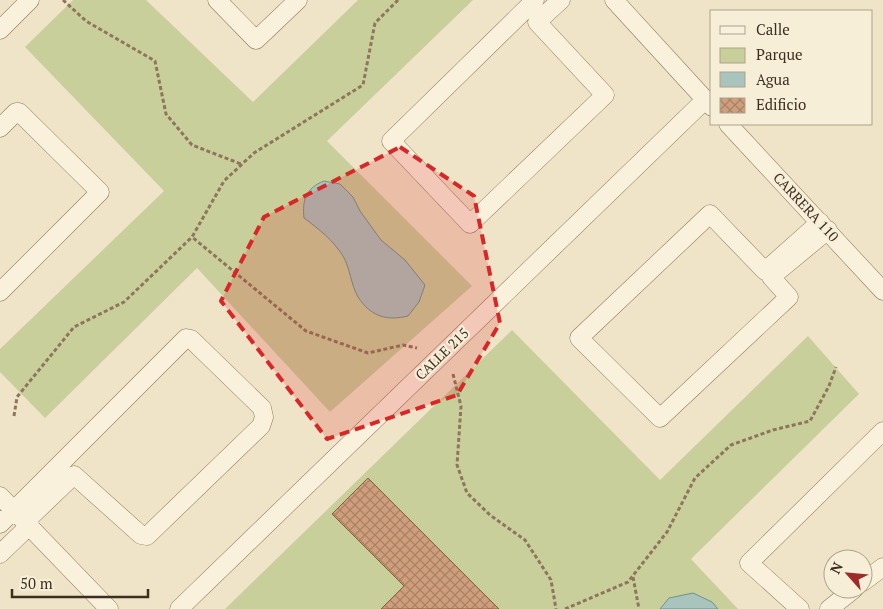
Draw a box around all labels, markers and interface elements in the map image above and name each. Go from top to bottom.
legend [710,10,873,125]
text: Calle [756,19,790,39]
text: Parque [756,44,803,64]
text: Agua [756,69,790,89]
text: Edificio [756,94,806,114]
street label: CARRERA 110 [769,168,843,245]
street label: CALLE 215 [411,323,473,384]
north arrow [823,549,873,599]
text: N [825,558,847,577]
scale bar [12,566,149,598]
text: 50 m [20,573,53,593]

